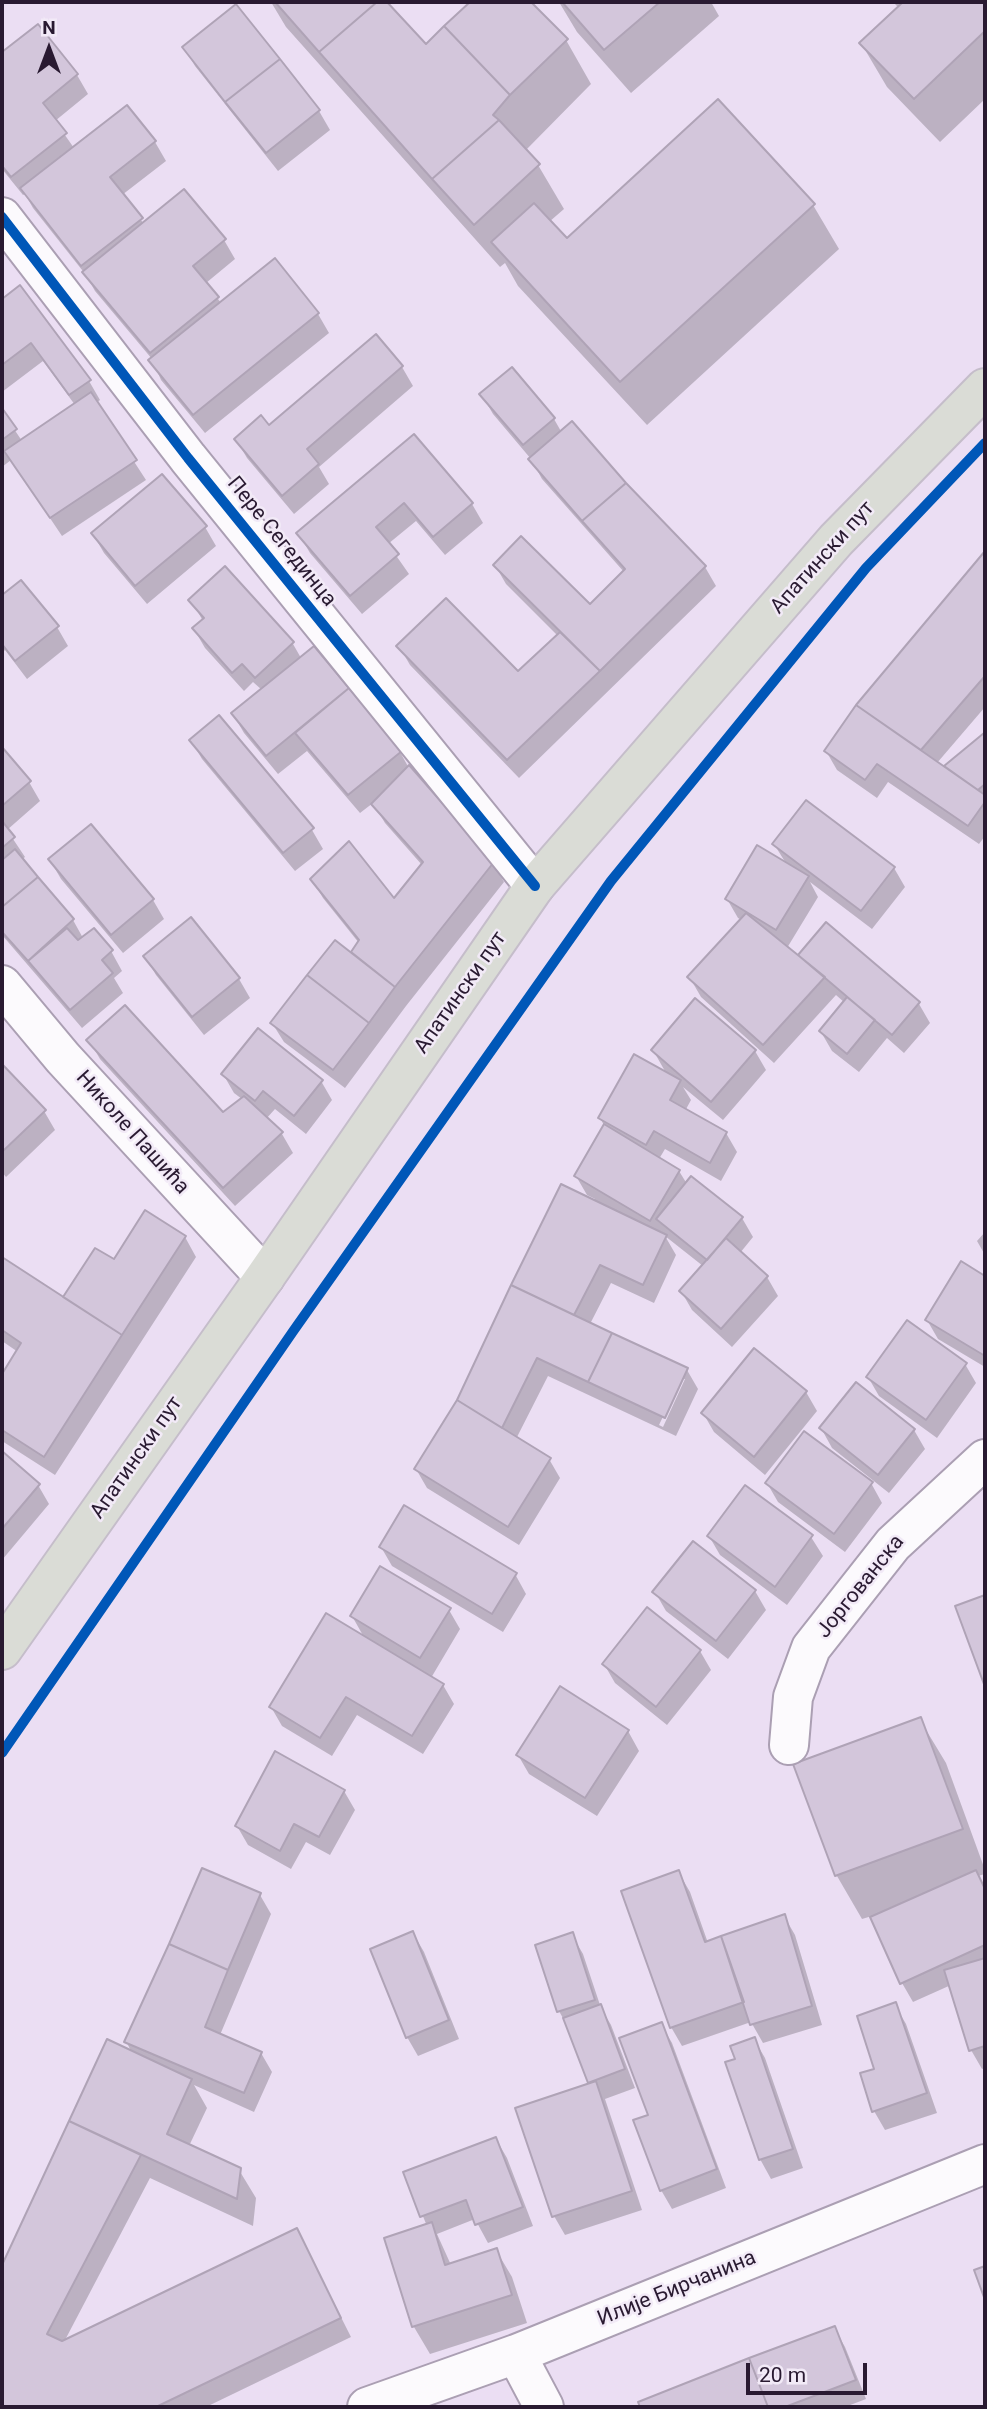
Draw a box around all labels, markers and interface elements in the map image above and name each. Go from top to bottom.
north arrow [14,14,84,84]
text: N [42,16,56,39]
street label: Пере Сегединца [221,472,341,612]
street label: Апатински пут [766,496,880,620]
street label: Апатински пут [410,927,512,1059]
street label: Николе Пашића [70,1066,194,1200]
street label: Апатински пут [86,1392,188,1524]
street label: Јоргованска [812,1530,910,1644]
street label: Илије Бирчанина [594,2246,760,2332]
scale bar [749,2350,870,2394]
text: 20 m [759,2363,806,2387]

